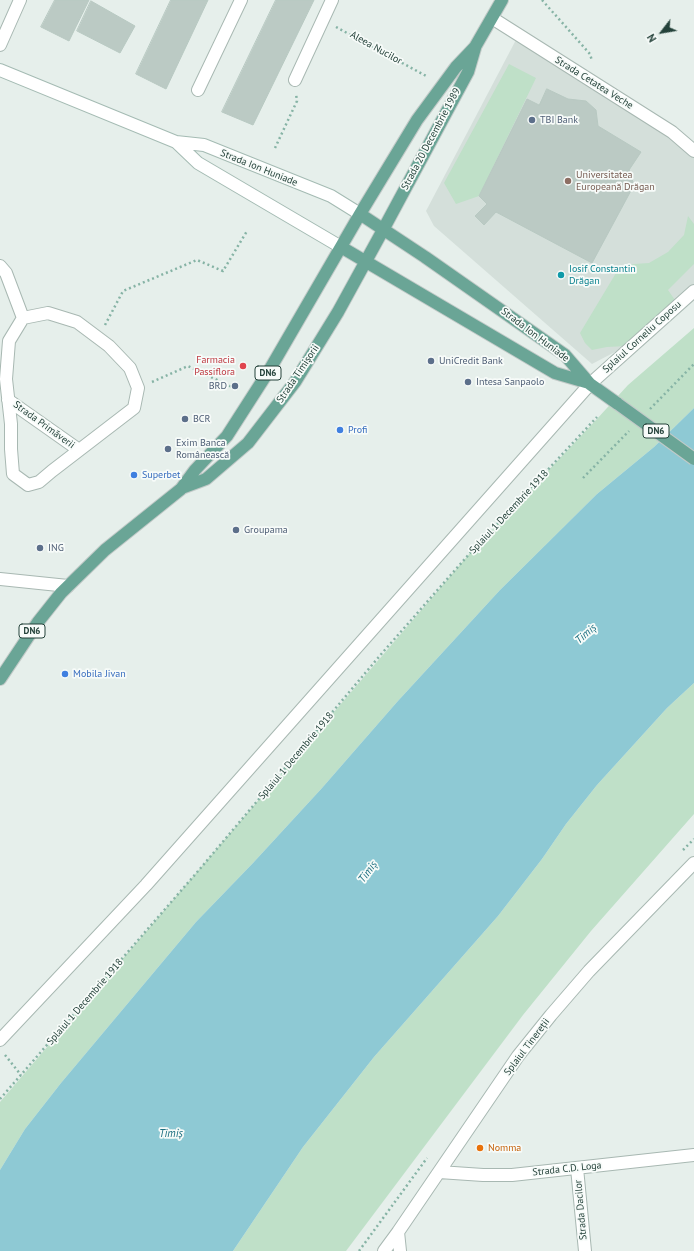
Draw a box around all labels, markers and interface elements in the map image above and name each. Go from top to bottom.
north arrow [642,12,682,52]
street label: Aleea Nucilor [348,29,404,67]
text: N [644,31,660,45]
street label: Strada Cetatea Veche [553,54,635,112]
street label: Strada 20 Decembrie 1989 [399,86,463,192]
place label: TBI Bank [540,114,578,126]
marker: TBI Bank [527,115,537,125]
street label: Strada Ion Huniade [219,147,299,189]
place label: Universitatea Europeană Drăgan [576,169,655,192]
marker: Universitatea Europeană Drăgan [563,176,573,186]
place label: Iosif Constantin Drăgan [569,263,636,286]
marker: Iosif Constantin Drăgan [556,270,566,280]
street label: Splaiul Corneliu Coposu [600,299,684,375]
street label: Strada Ion Huniade [499,305,571,365]
street label: Strada Timișorii [274,343,322,405]
place label: Farmacia Passiflora [194,354,235,378]
place label: UniCredit Bank [439,355,503,367]
marker: UniCredit Bank [426,356,436,366]
marker: Farmacia Passiflora [238,361,248,371]
road number: DN6 [255,366,281,380]
place label: Intesa Sanpaolo [476,376,544,388]
marker: Intesa Sanpaolo [463,377,473,387]
place label: BRD [209,380,227,392]
marker: BRD [230,381,240,391]
street label: Strada Primăverii [11,399,77,451]
place label: BCR [193,413,210,425]
marker: BCR [180,414,190,424]
place label: Profi [348,424,367,436]
road number: DN6 [643,424,669,438]
marker: Profi [335,425,345,435]
place label: Exim Banca Românească [176,437,229,460]
marker: Exim Banca Românească [163,444,173,454]
street label: Splaiul 1 Decembrie 1918 [467,468,551,556]
place label: Superbet [142,469,180,481]
marker: Superbet [129,470,139,480]
place label: Groupama [244,524,288,536]
marker: Groupama [231,525,241,535]
place label: ING [48,542,64,554]
marker: ING [35,543,45,553]
water label: Timiș [573,621,599,647]
road number: DN6 [19,624,45,638]
place label: Mobila Jivan [73,668,126,680]
marker: Mobila Jivan [60,669,70,679]
street label: Splaiul 1 Decembrie 1918 [256,710,336,802]
water label: Timiș [356,858,380,886]
street label: Splaiul 1 Decembrie 1918 [44,956,126,1048]
street label: Splaiul Tinereții [502,1016,552,1078]
water label: Timiș [159,1127,183,1141]
place label: Nomma [488,1142,521,1154]
marker: Nomma [475,1143,485,1153]
street label: Strada C.D. Loga [532,1159,602,1179]
street label: Strada Dacilor [572,1179,590,1241]

